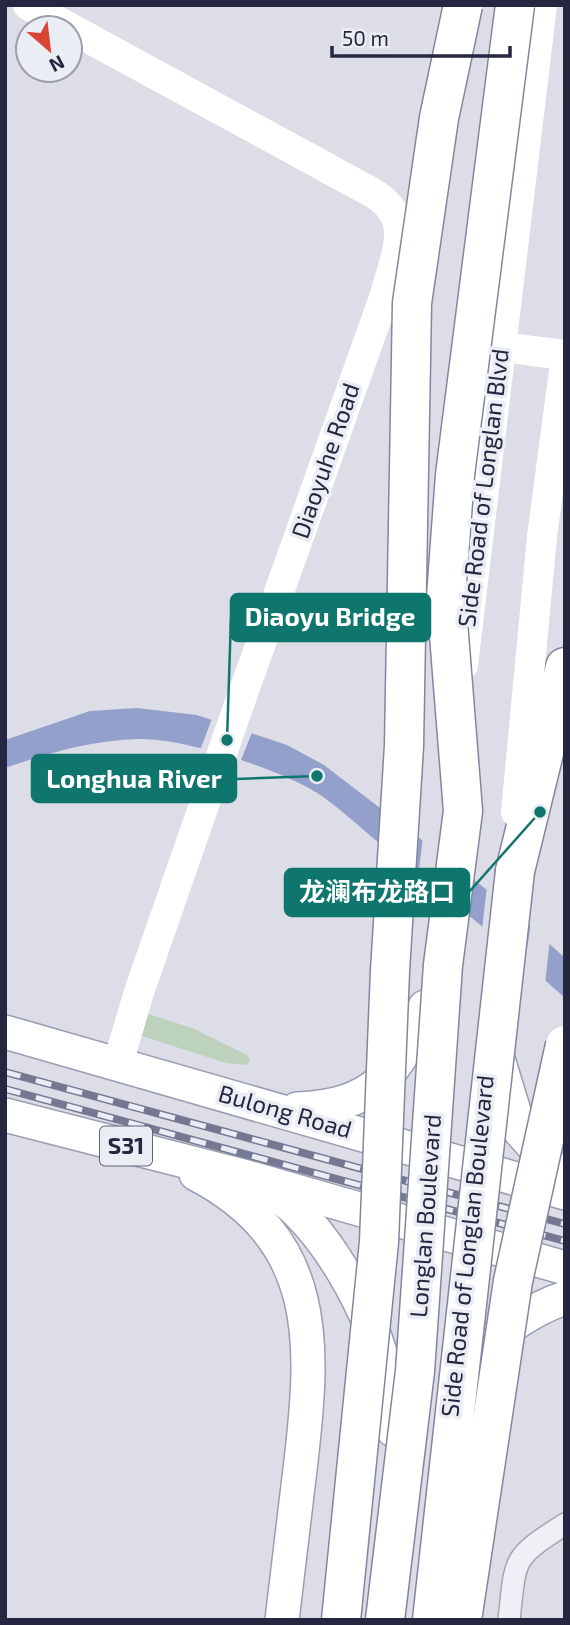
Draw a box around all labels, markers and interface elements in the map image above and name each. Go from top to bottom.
north arrow [14,14,84,84]
scale bar [332,14,510,58]
text: 50 m [342,25,389,50]
text: N [46,51,69,78]
street label: Side Road of Longlan Blvd [451,347,514,629]
street label: Diaoyuhe Road [284,379,365,542]
callout: Diaoyu Bridge [231,594,430,641]
text: Diaoyu Bridge [245,600,415,632]
callout: Longhua River [32,755,236,802]
text: Longhua River [46,762,222,793]
callout: 龙澜布龙路口 [285,869,469,916]
text: 龙澜布龙路口 [299,875,455,906]
street label: Side Road of Longlan Boulevard [434,1073,499,1418]
street label: Bulong Road [215,1078,355,1143]
street label: Longlan Boulevard [403,1113,446,1319]
road number: S31 [100,1126,152,1166]

